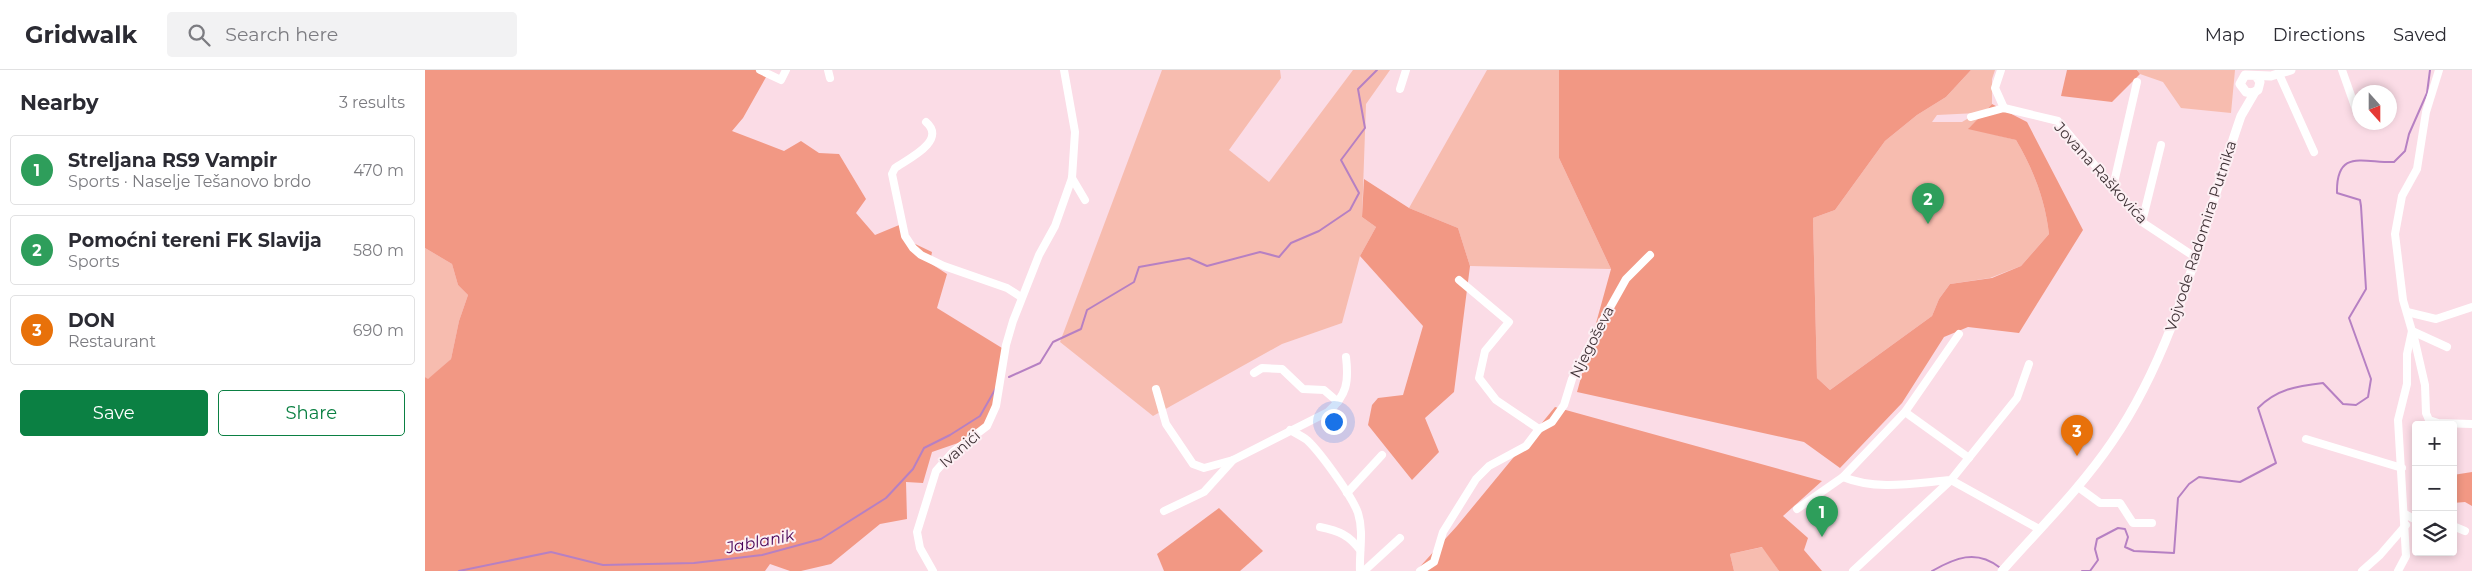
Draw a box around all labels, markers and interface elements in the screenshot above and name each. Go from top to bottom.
search box [167,12,517,57]
text: Gridwalk [25,20,137,49]
icon: search [185,21,213,49]
text: Search here [225,23,338,46]
text: Map [2205,24,2245,46]
text: Directions [2273,24,2365,46]
text: Saved [2393,24,2447,46]
north arrow [2352,85,2397,130]
text: Nearby [20,90,99,115]
text: 3 results [339,93,405,112]
street label: Jovana Raškovića [2050,117,2152,228]
street label: Vojvode Radomira Putnika [2161,138,2240,334]
text: Streljana RS9 Vampir [68,149,277,172]
text: 1 [34,161,40,180]
text: 470 m [353,161,404,180]
text: Sports · Naselje Tešanovo brdo [68,172,311,191]
pin: 2 [1912,183,1944,224]
text: Pomoćni tereni FK Slavija [68,229,322,252]
text: 2 [32,241,42,260]
text: 580 m [353,241,404,260]
text: Sports [68,252,120,271]
street label: Njegoševa [1565,303,1618,381]
text: DON [68,309,115,332]
text: 3 [32,321,42,340]
text: 690 m [353,321,404,340]
text: Restaurant [68,332,156,351]
button: Save [20,390,208,436]
button: Share [218,390,405,436]
your location [1321,409,1347,435]
pin: 3 [2061,415,2093,456]
map controls [2412,421,2457,556]
button: + [2412,421,2457,466]
street label: Ivanići [935,426,984,471]
button: − [2412,466,2457,511]
pin: 1 [1806,496,1838,537]
button: layers [2412,511,2457,556]
water label: Jablanik [723,525,797,558]

